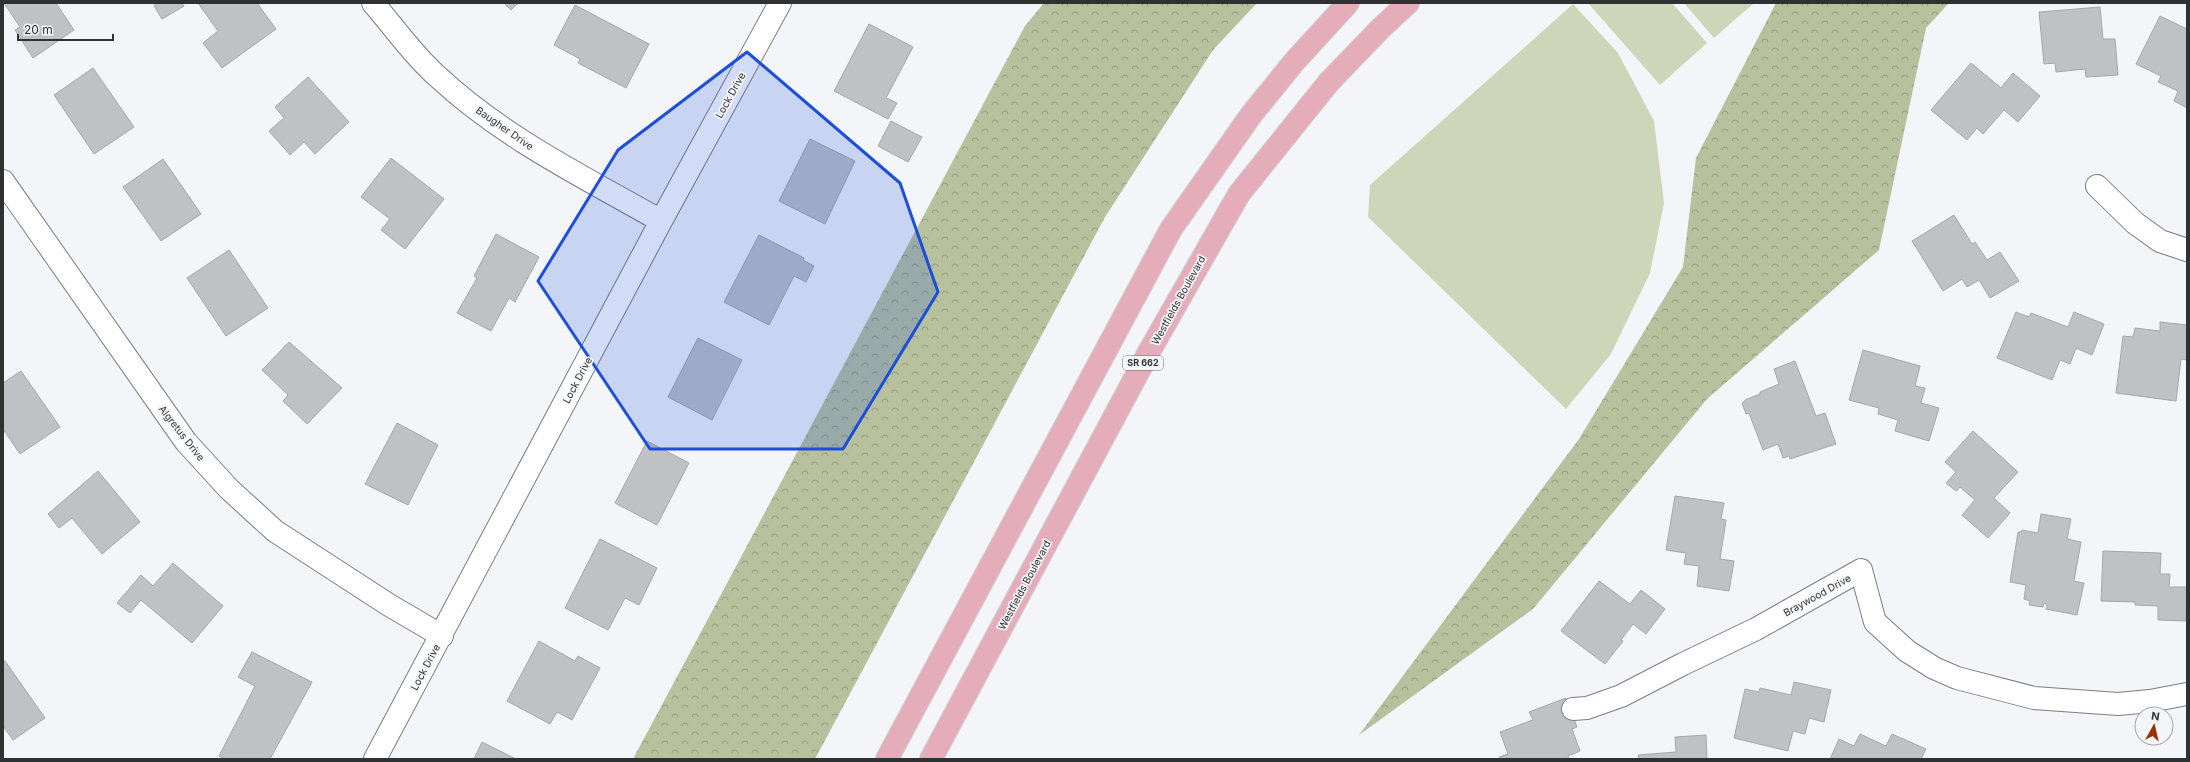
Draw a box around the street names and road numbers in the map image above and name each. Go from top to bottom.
street label: Lock Drive [713,70,748,120]
street label: Baugher Drive [474,104,536,152]
street label: Westfields Boulevard [1149,254,1207,346]
street label: Lock Drive [560,355,594,405]
road number: SR 662 [1123,356,1163,370]
street label: Algretus Drive [157,403,207,463]
street label: Westfields Boulevard [995,538,1053,632]
street label: Braywood Drive [1781,571,1853,618]
street label: Lock Drive [408,642,442,692]

